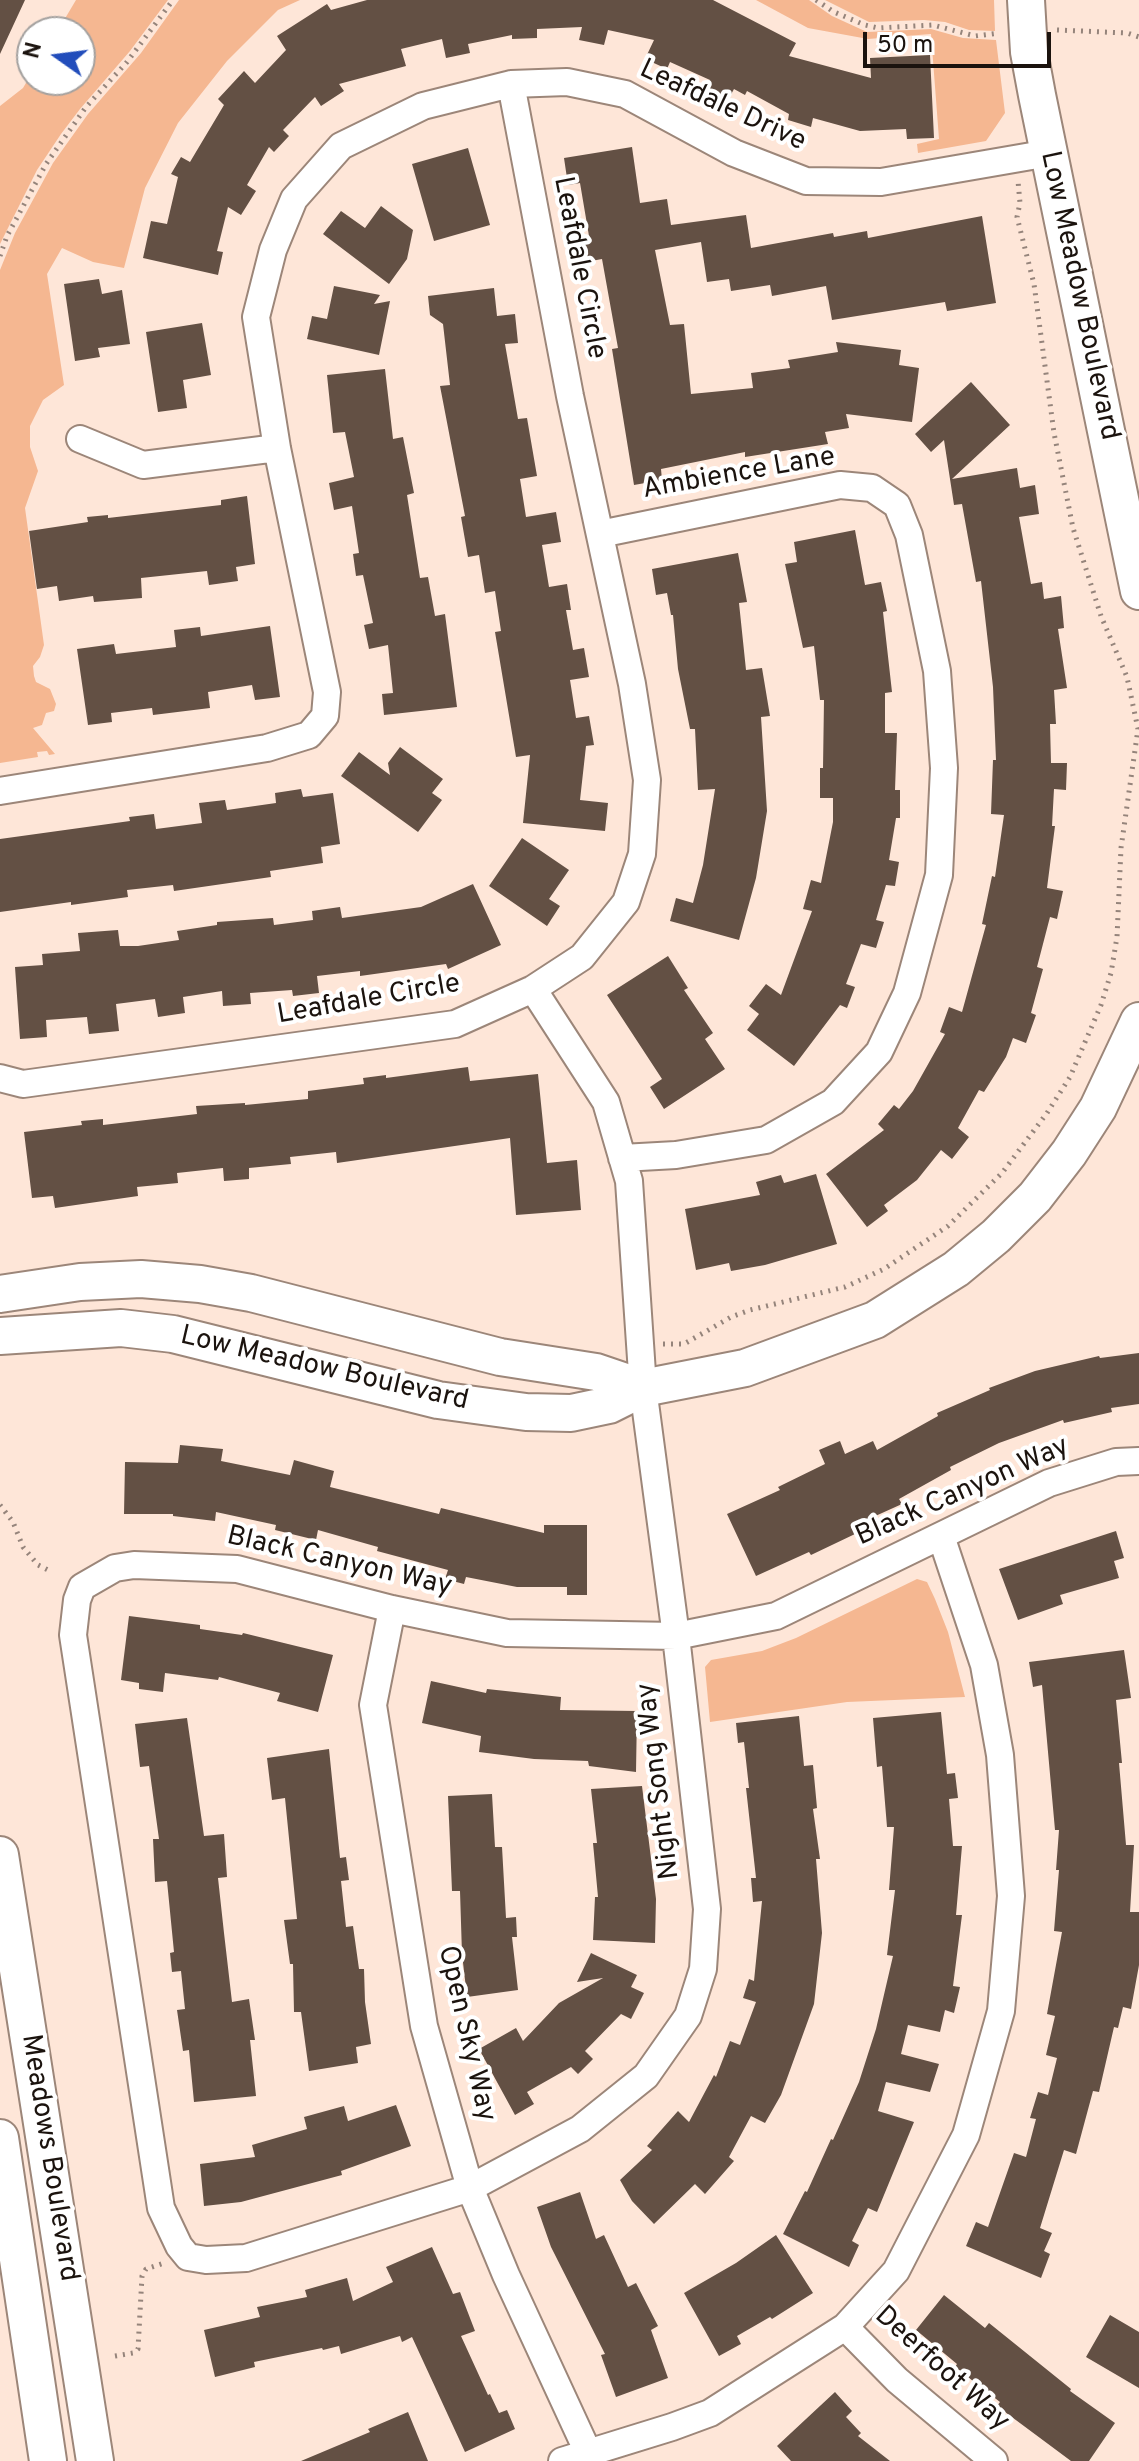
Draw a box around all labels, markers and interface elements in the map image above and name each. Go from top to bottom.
north arrow [16,16,96,96]
scale bar [867,16,1055,66]
text: 50 m [877,31,933,61]
text: N [19,40,49,61]
street label: Leafdale Drive [633,54,811,160]
street label: Low Meadow Boulevard [1031,148,1125,444]
street label: Leafdale Circle [544,174,612,362]
street label: Ambience Lane [640,442,838,508]
street label: Leafdale Circle [275,968,463,1034]
street label: Low Meadow Boulevard [177,1320,471,1420]
street label: Black Canyon Way [851,1431,1075,1555]
street label: Black Canyon Way [223,1521,455,1605]
street label: Night Song Way [631,1681,689,1881]
street label: Open Sky Way [428,1943,502,2125]
street label: Meadows Boulevard [12,2032,84,2284]
street label: Deerfoot Way [866,2301,1016,2439]

